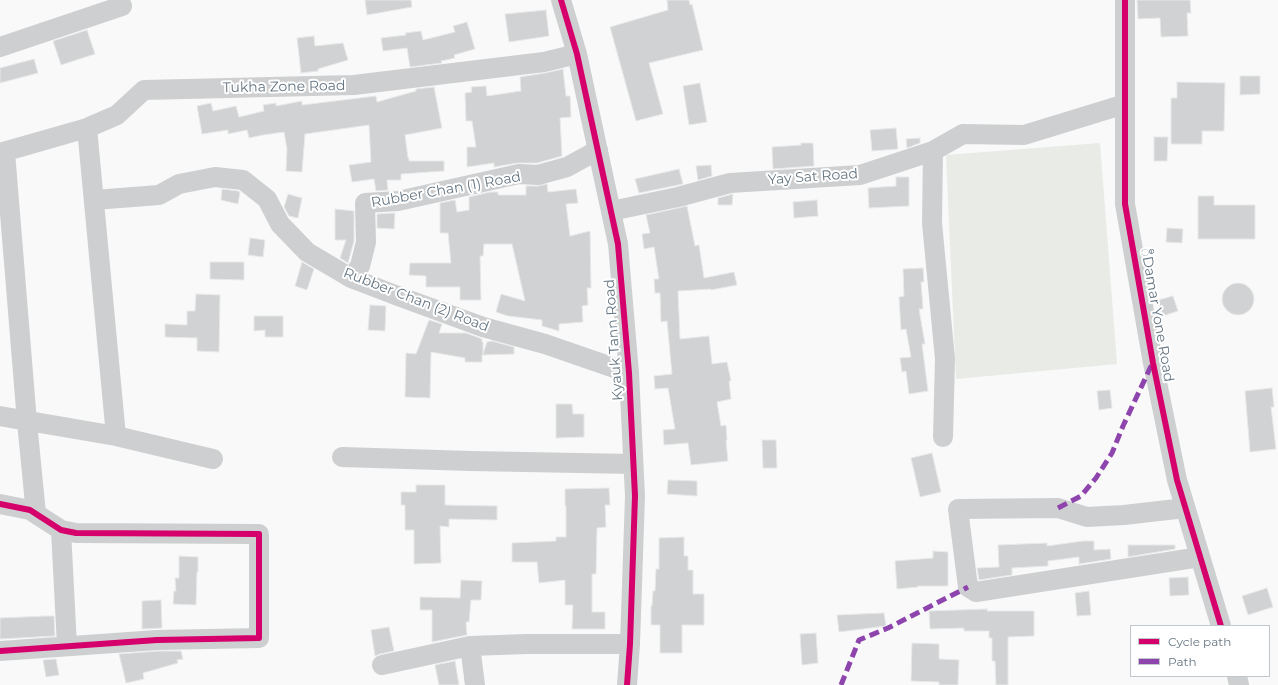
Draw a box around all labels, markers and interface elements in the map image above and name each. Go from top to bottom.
street label: Tukha Zone Road [222,78,346,96]
street label: Yay Sat Road [767,165,859,189]
street label: Rubber Chan (1) Road [370,169,522,211]
street label: ီDamar Yone Road [1137,247,1177,383]
street label: Rubber Chan (2) Road [341,264,491,336]
street label: Kyauk Tann Road [601,279,627,401]
legend [1130,625,1270,677]
text: Cycle path [1168,634,1231,649]
text: Path [1168,654,1197,669]

